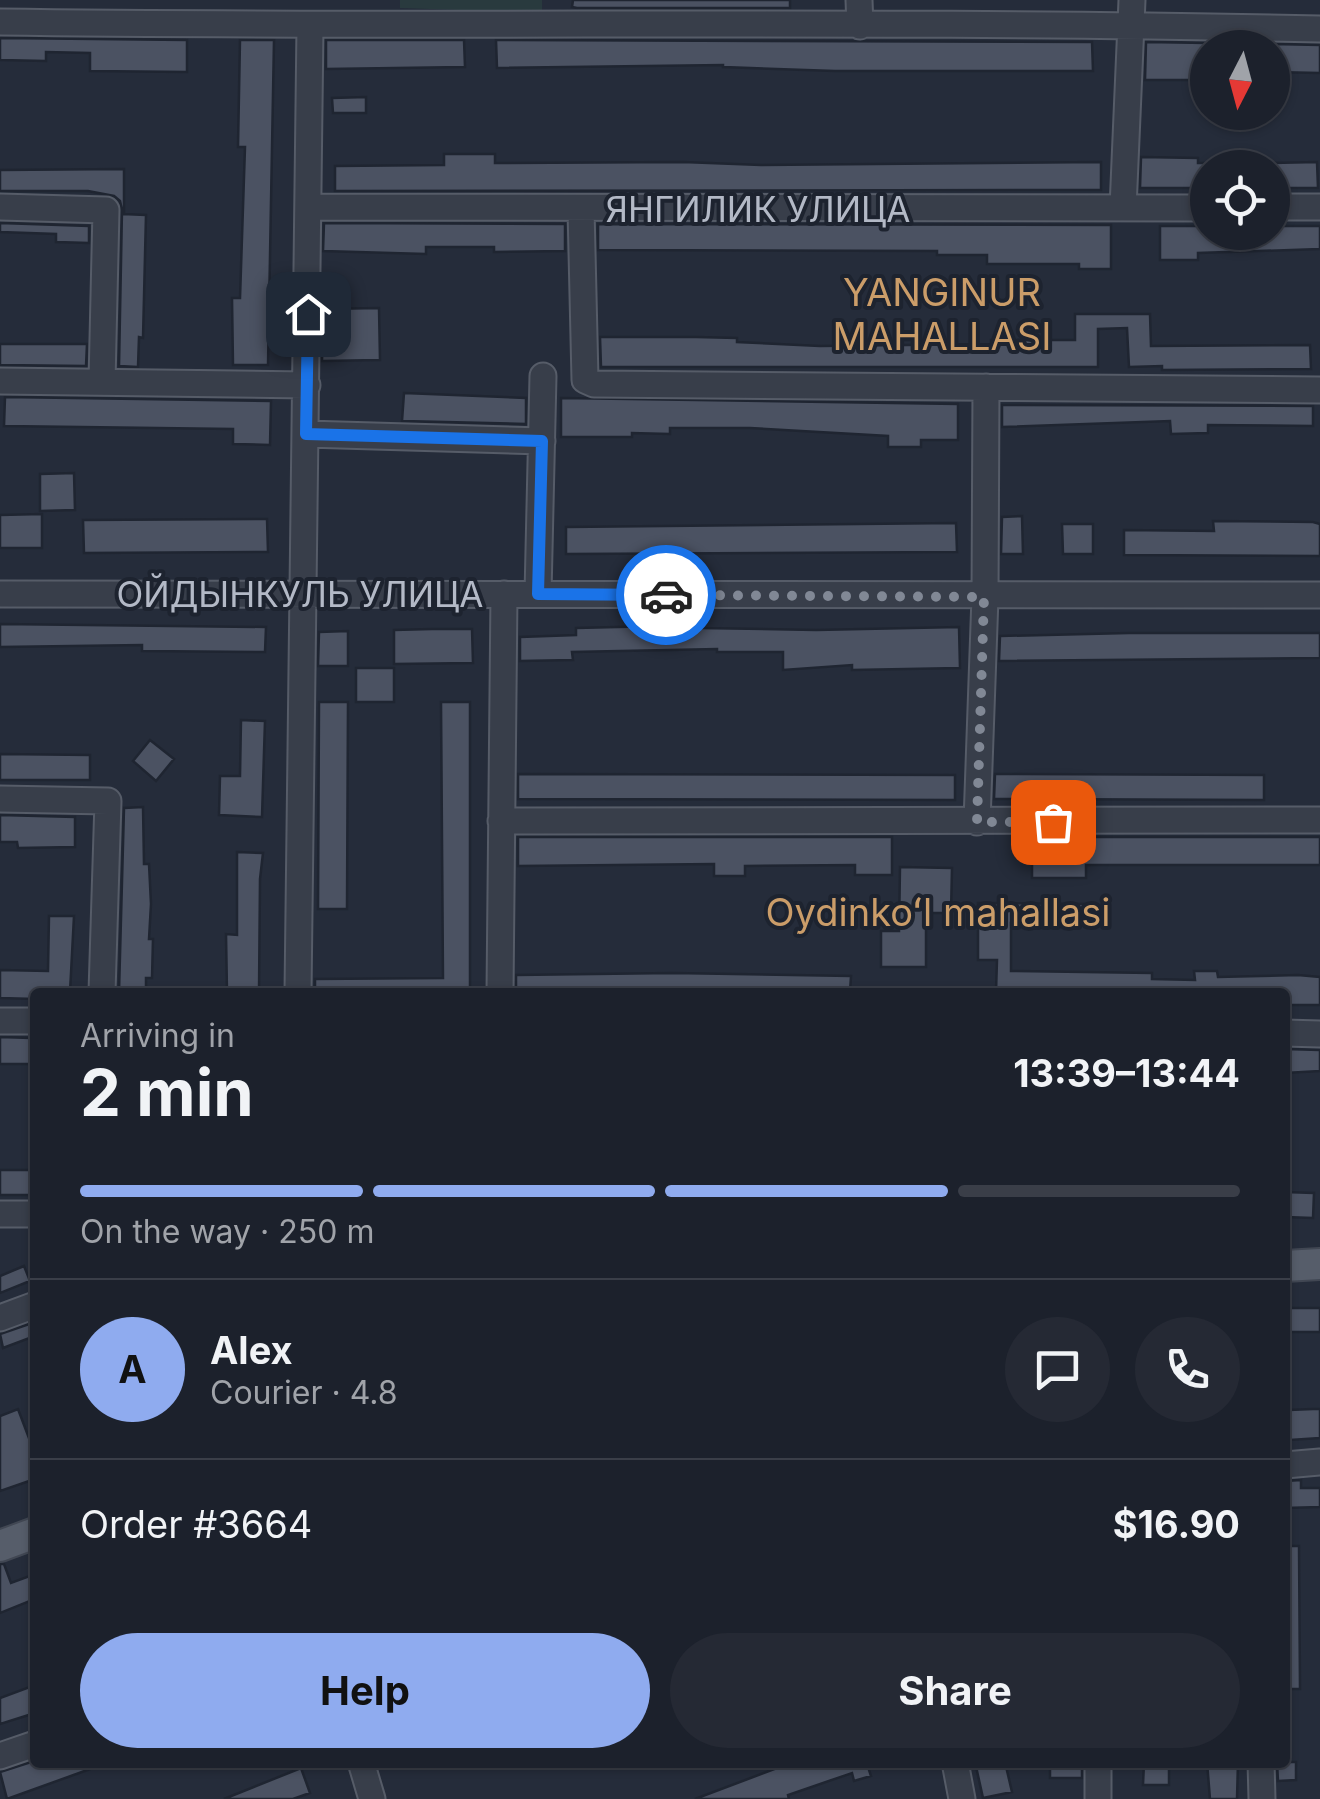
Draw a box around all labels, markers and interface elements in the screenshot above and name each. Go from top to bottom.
north arrow [1190,30,1290,130]
map controls [1190,30,1290,250]
button: locate [1190,150,1290,250]
street label: ЯНГИЛИК УЛИЦА [606,188,911,230]
district label: YANGINUR MAHALLASI [833,269,1051,359]
pin [266,272,351,357]
icon: home [281,287,336,342]
courier [616,545,716,645]
icon: car [639,568,694,623]
street label: ОЙДЫНКУЛЬ УЛИЦА [117,573,483,615]
pin [1011,780,1096,865]
icon: bag [1026,795,1081,850]
district label: Oydinkoʻl mahallasi [766,889,1110,935]
text: Arriving in [80,1016,235,1055]
text: 13:39–13:44 [1013,1050,1240,1096]
text: 2 min [80,1053,254,1132]
text: On the way · 250 m [80,1212,375,1251]
button: chat [1005,1317,1110,1422]
button: phone [1135,1317,1240,1422]
text: Alex [210,1327,293,1373]
text: A [118,1346,147,1392]
text: Courier · 4.8 [210,1373,398,1412]
text: Order #3664 [80,1501,312,1547]
text: $16.90 [1113,1501,1240,1547]
button: Help [80,1633,650,1748]
button: Share [670,1633,1240,1748]

